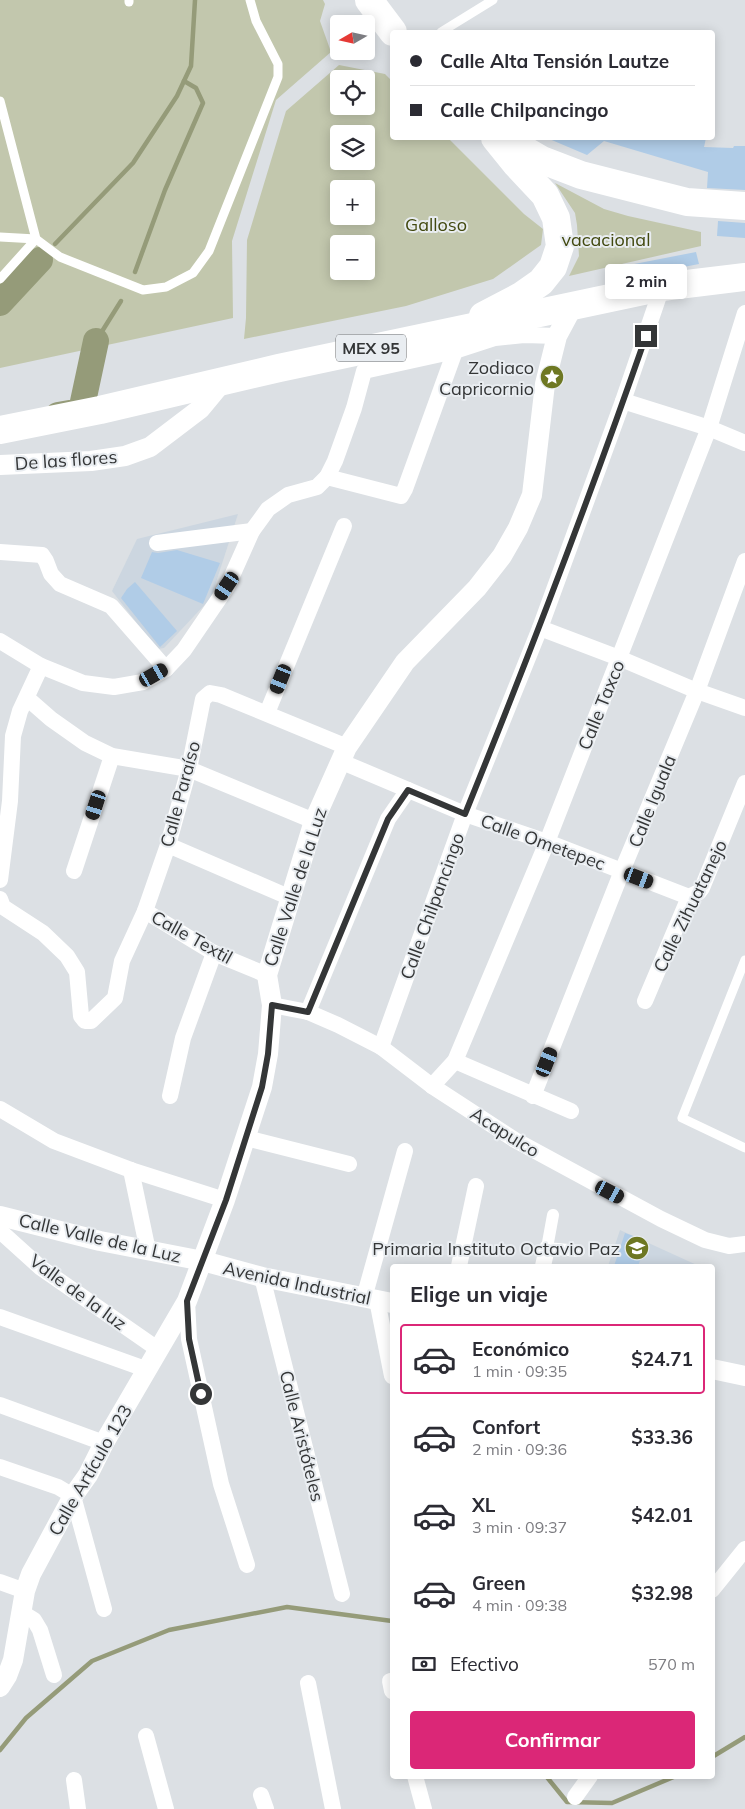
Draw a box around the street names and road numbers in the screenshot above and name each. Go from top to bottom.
road number: MEX 95 [336,334,406,362]
street label: De las flores [14,445,118,475]
street label: Calle Taxco [573,657,629,753]
street label: Calle Paraíso [155,739,205,849]
street label: Calle Iguala [623,751,681,851]
street label: Calle Valle de la Luz [258,805,332,969]
street label: Calle Ometepec [478,809,608,875]
street label: Calle Chilpancingo [395,830,469,982]
street label: Calle Zihuatanejo [648,836,732,976]
street label: Calle Textil [147,905,237,969]
street label: Acapulco [466,1102,544,1162]
street label: Calle Valle de la Luz [17,1208,183,1268]
street label: Valle de la luz [25,1249,131,1335]
street label: Avenida Industrial [221,1256,373,1310]
street label: Calle Aristóteles [275,1368,329,1504]
street label: Calle Artículo 123 [43,1400,137,1540]

